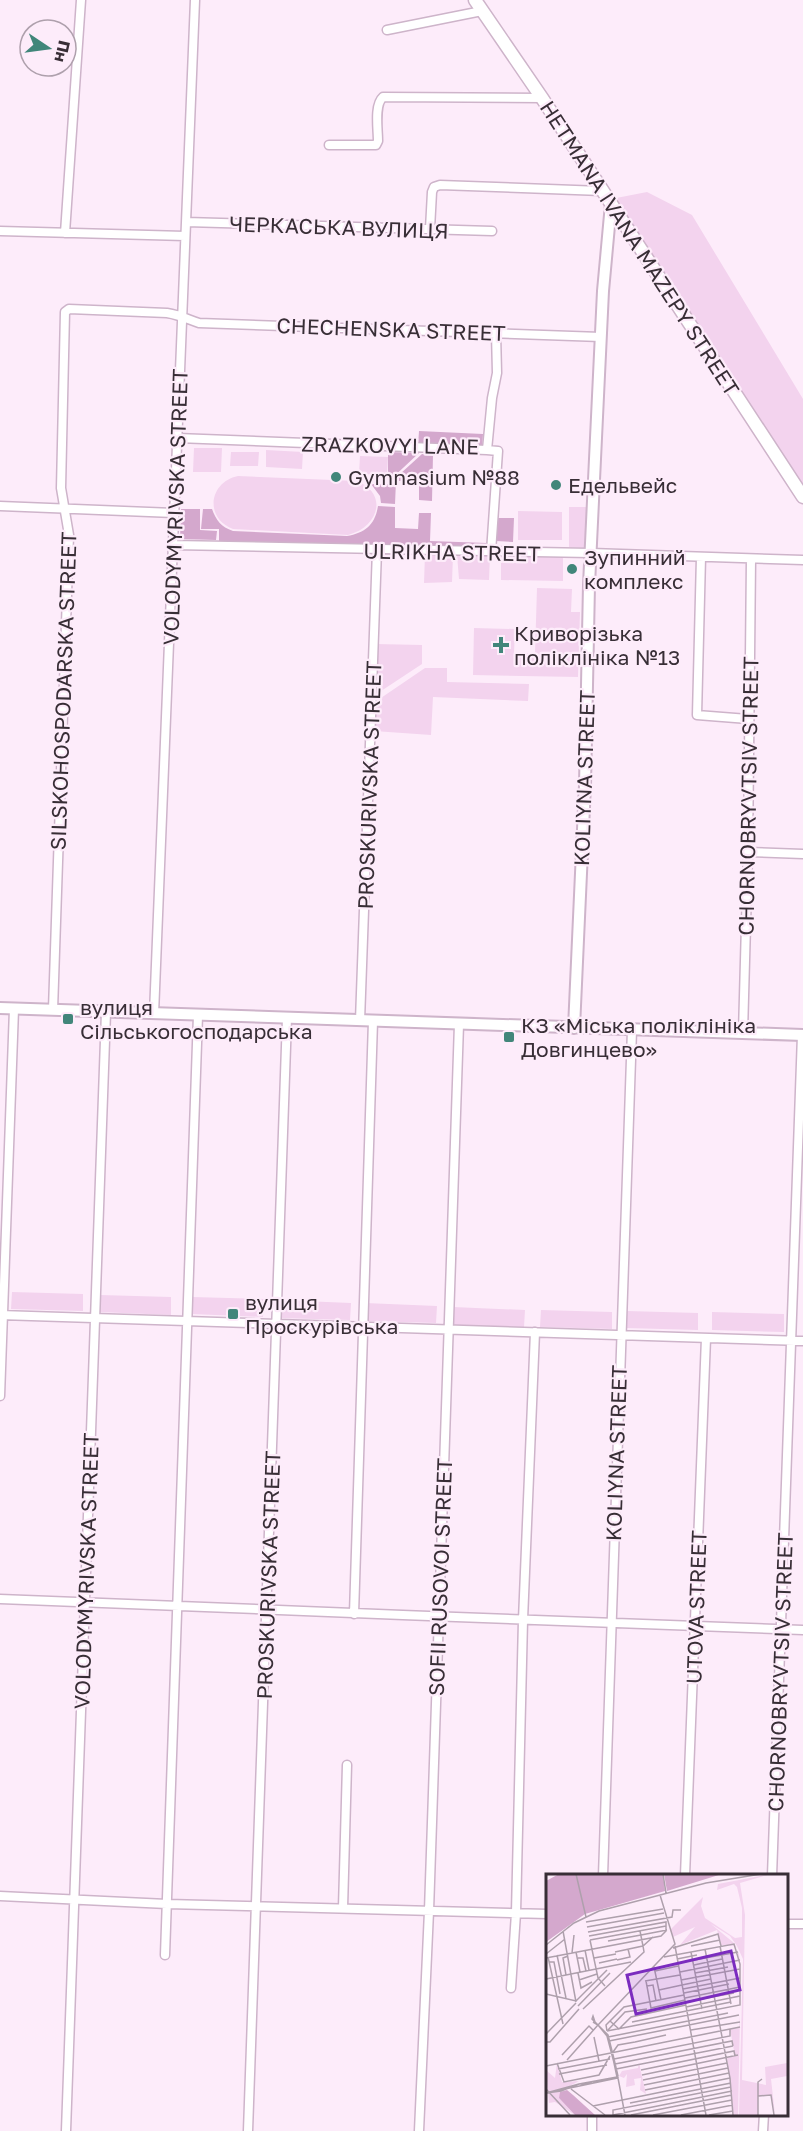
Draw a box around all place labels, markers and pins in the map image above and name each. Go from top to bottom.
place label: Gymnasium №88 [348,464,520,490]
marker: Gymnasium №88 [329,470,343,484]
place label: Едельвейс [568,472,677,498]
marker: Едельвейс [549,478,563,492]
place label: Зупинний комплекс [584,544,686,594]
marker: Зупинний комплекс [565,562,579,576]
place label: Криворізька поліклініка №13 [514,620,680,670]
marker: Криворізька поліклініка №13 [492,636,510,654]
place label: вулиця Сільськогосподарська [80,994,313,1044]
marker: вулиця Сільськогосподарська [61,1012,75,1026]
place label: КЗ «Міська поліклініка Довгинцево» [521,1012,756,1062]
marker: КЗ «Міська поліклініка Довгинцево» [502,1030,516,1044]
place label: вулиця Проскурівська [245,1289,398,1339]
marker: вулиця Проскурівська [226,1307,240,1321]

